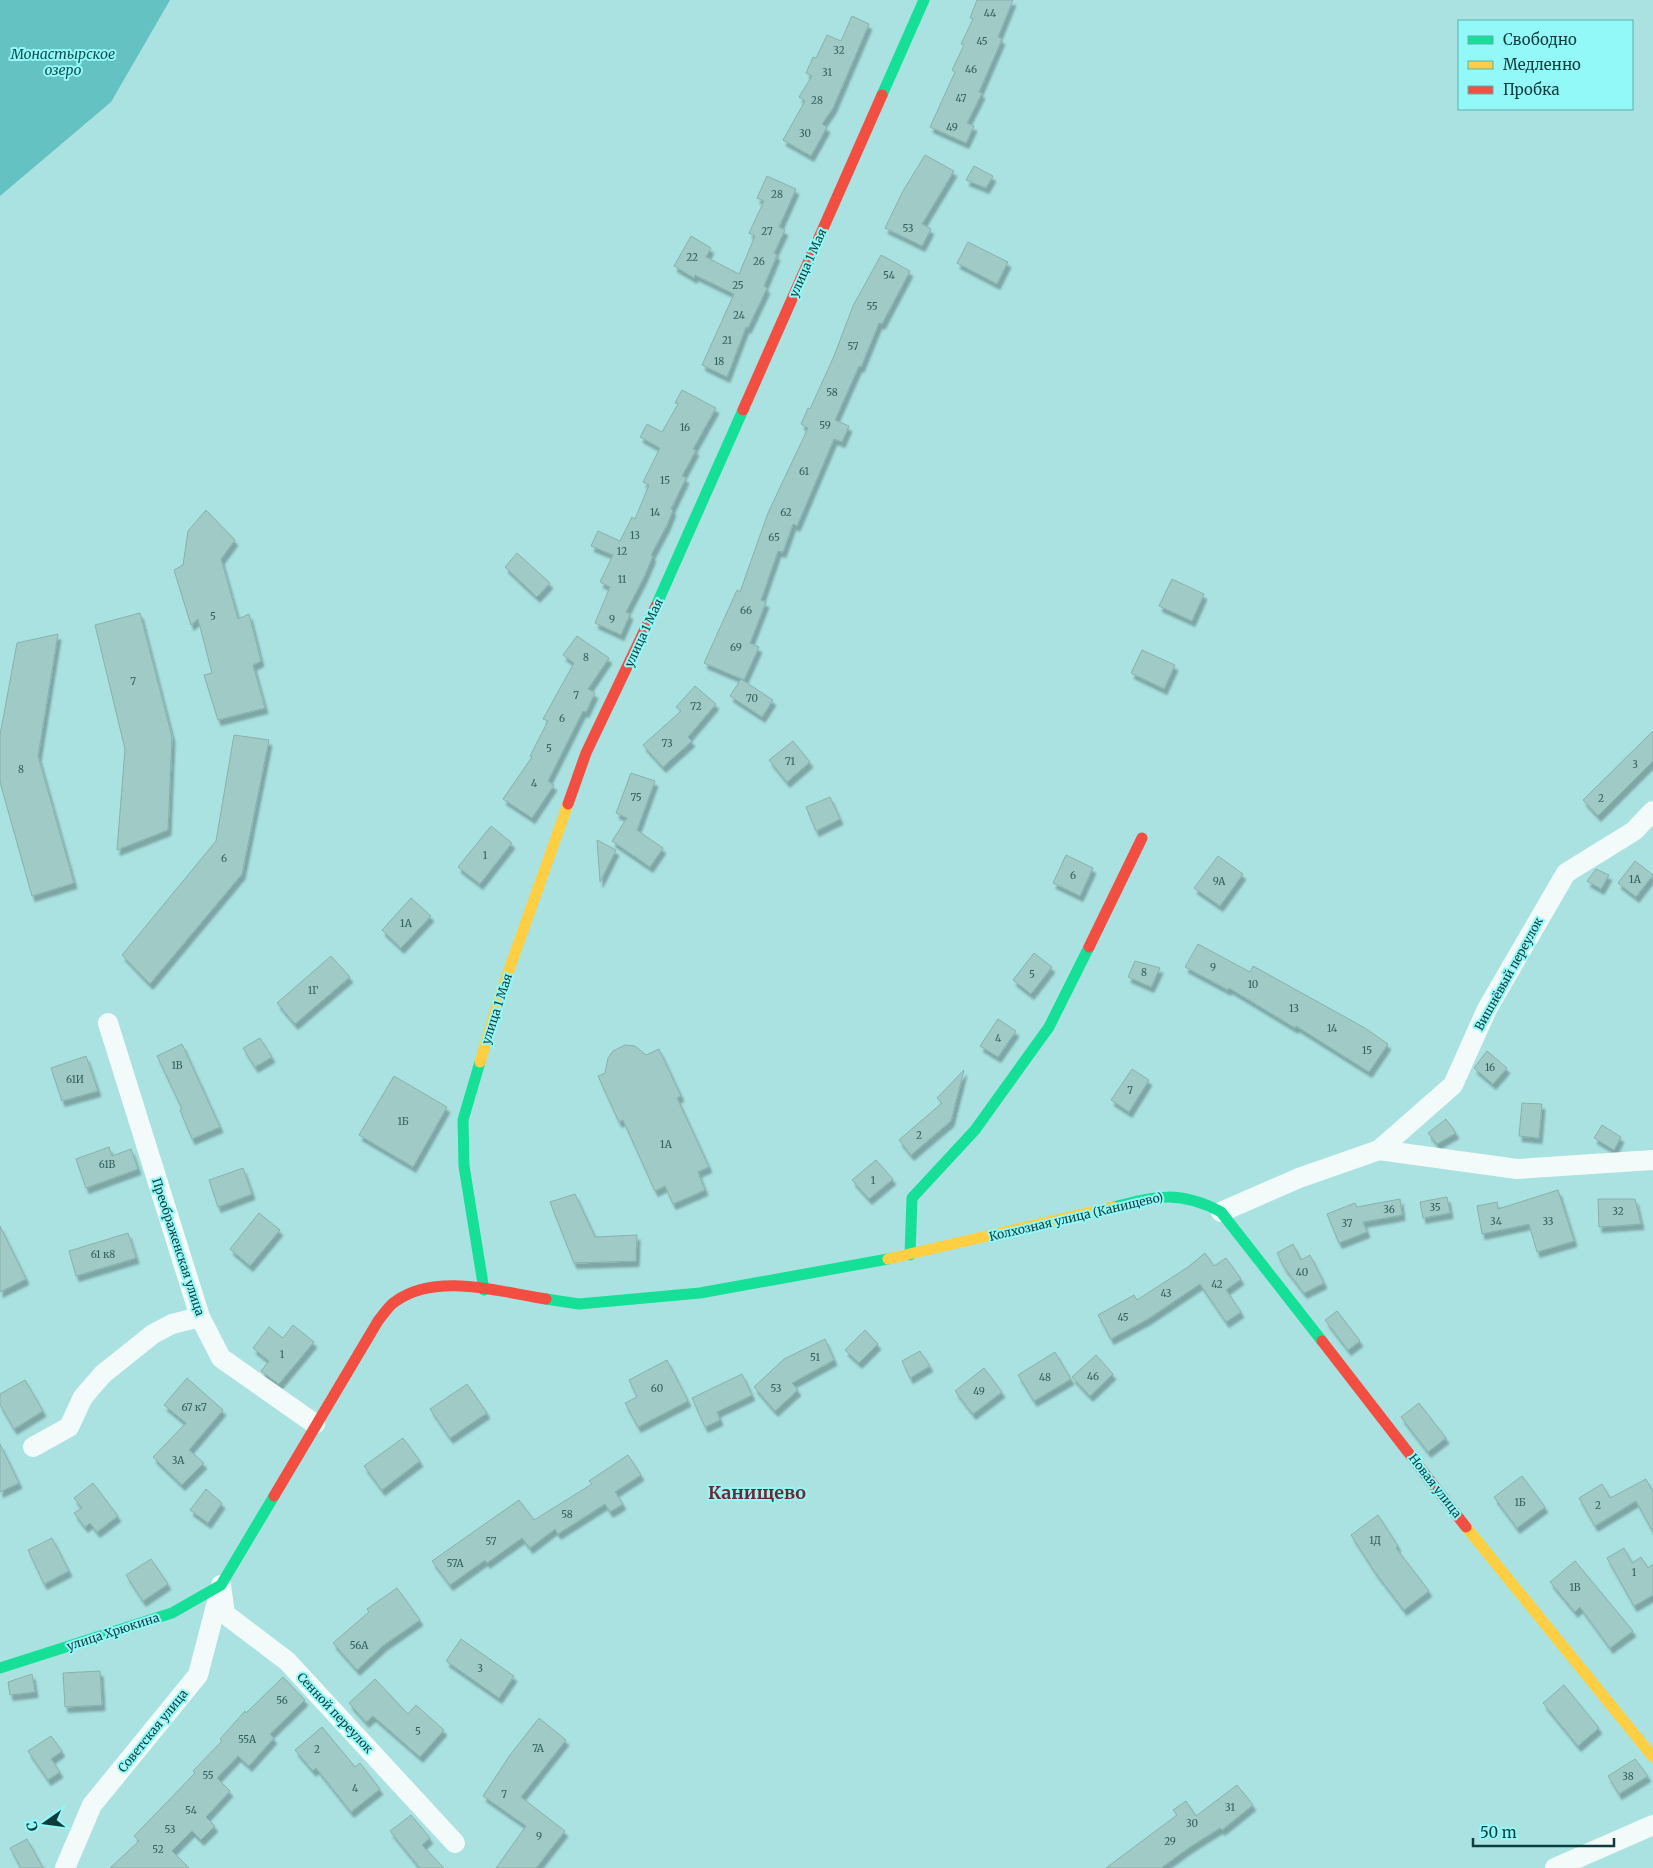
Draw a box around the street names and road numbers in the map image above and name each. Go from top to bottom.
street label: улица 1 Мая [786,226,829,299]
street label: улица 1 Мая [621,596,666,669]
street label: Вишнёвый переулок [1471,914,1546,1033]
street label: улица 1 Мая [478,972,515,1046]
street label: Преображенская улица [149,1176,208,1318]
street label: Колхозная улица (Канищево) [987,1189,1164,1244]
street label: Новая улица [1406,1451,1465,1521]
street label: улица Хрюкина [65,1609,162,1654]
street label: Сенной переулок [294,1669,377,1756]
street label: Советская улица [115,1686,191,1775]

